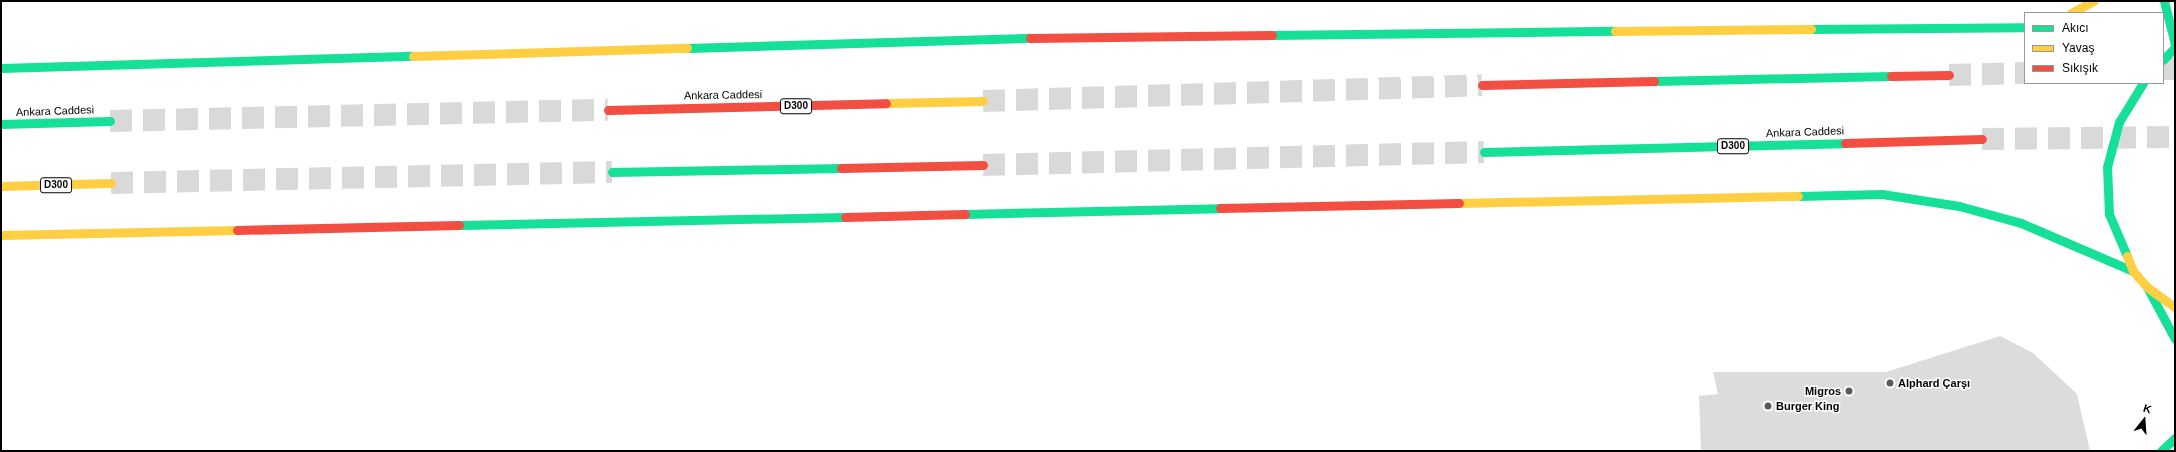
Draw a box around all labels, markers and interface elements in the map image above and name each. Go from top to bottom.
legend [2024,12,2164,84]
text: Akıcı [2062,21,2089,35]
text: Yavaş [2062,41,2094,55]
text: Sıkışık [2062,61,2098,75]
street label: Ankara Caddesi [684,88,762,102]
road number: D300 [780,98,812,114]
street label: Ankara Caddesi [16,103,94,119]
street label: Ankara Caddesi [1766,124,1844,140]
road number: D300 [1717,138,1749,154]
road number: D300 [40,177,72,193]
place label: Alphard Çarşı [1898,376,1970,390]
marker: Alphard Çarşı [1885,378,1895,388]
place label: Migros [1805,384,1841,398]
marker: Migros [1844,386,1854,396]
place label: Burger King [1776,399,1840,413]
north arrow [2124,400,2164,440]
marker: Burger King [1763,401,1773,411]
text: K [2142,402,2153,415]

